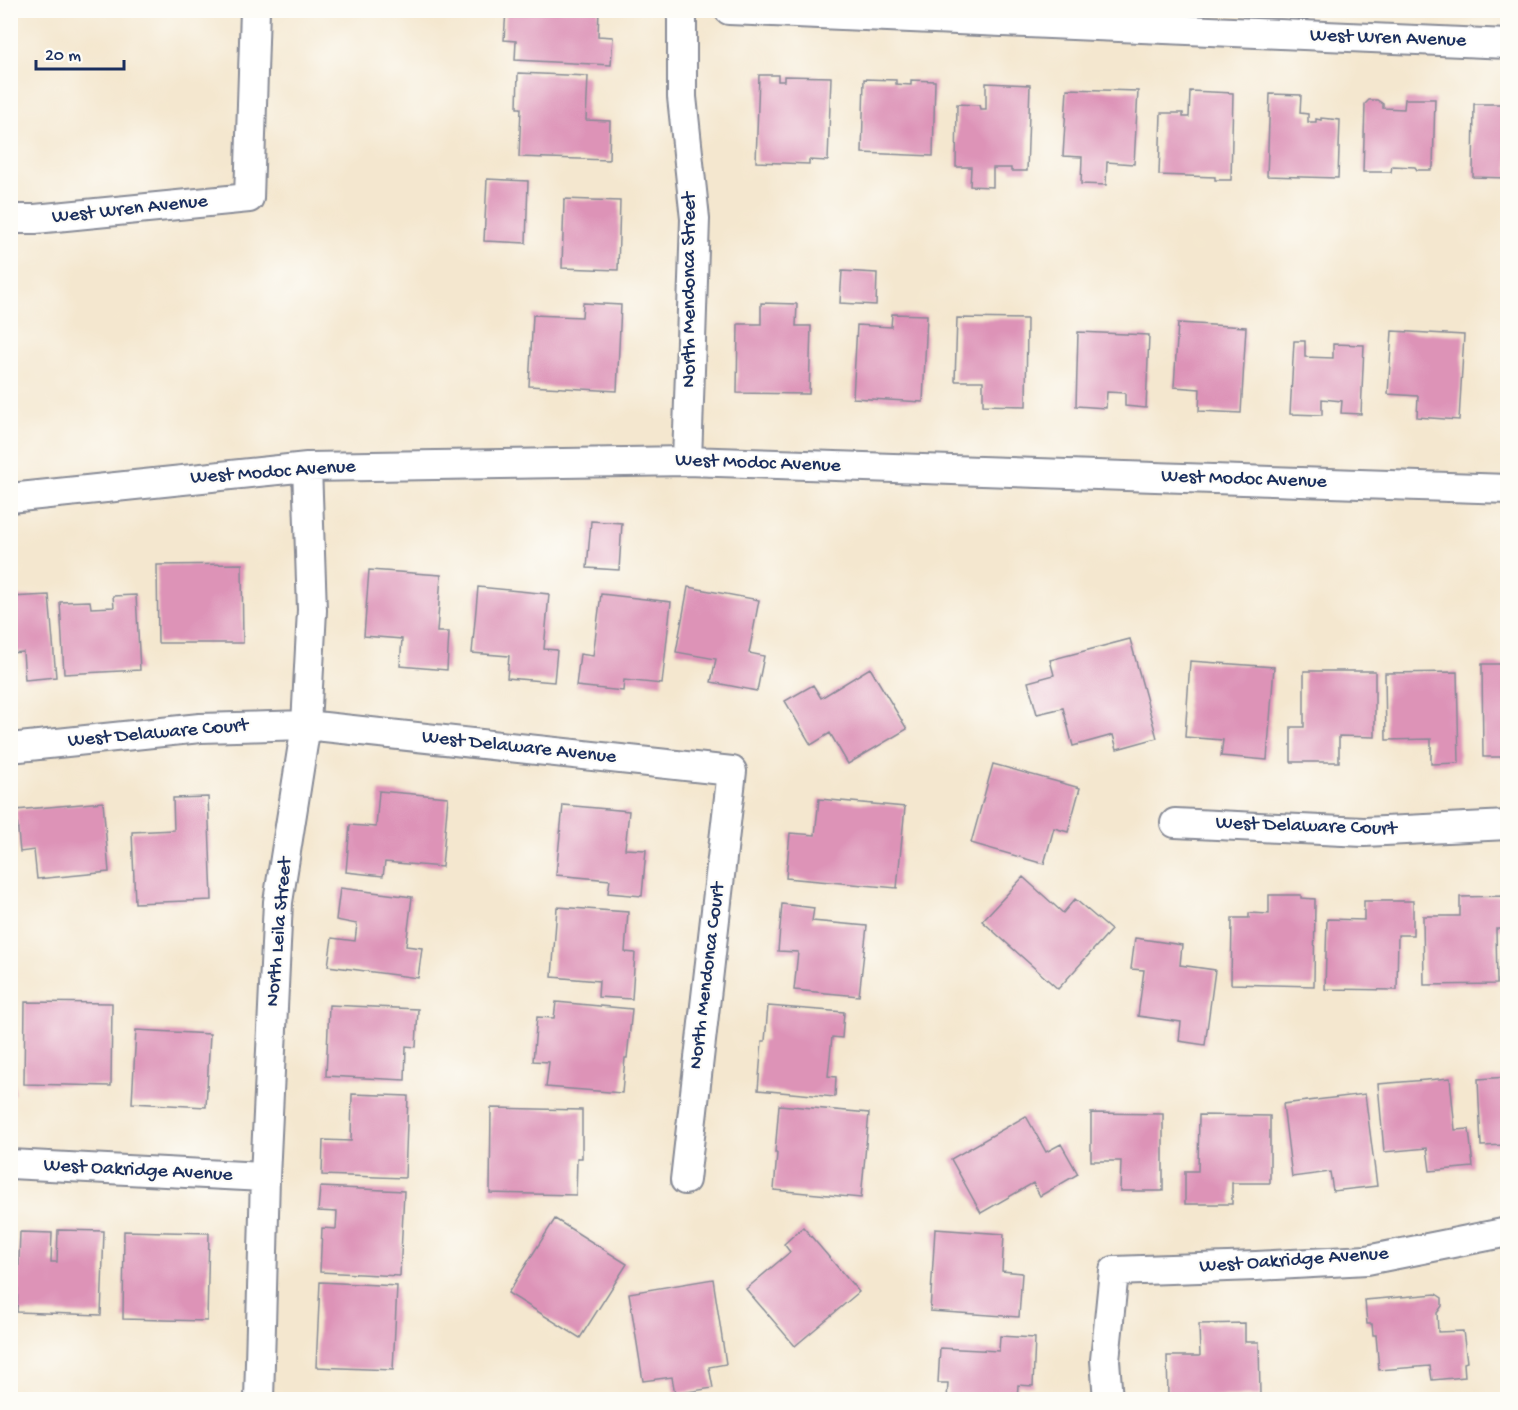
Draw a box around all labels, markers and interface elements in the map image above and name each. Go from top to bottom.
street label: West Wren Avenue [1309,25,1467,53]
scale bar [36,33,124,71]
text: 20 m [45,46,81,67]
street label: West Wren Avenue [51,190,210,230]
street label: North Mendonca Street [679,190,702,388]
street label: West Modoc Avenue [675,450,842,478]
street label: West Modoc Avenue [190,456,357,490]
street label: West Modoc Avenue [1161,466,1328,494]
street label: West Delaware Court [67,714,251,753]
street label: West Delaware Avenue [421,726,618,770]
street label: West Delaware Court [1215,812,1399,842]
street label: North Leila Street [262,855,298,1008]
street label: North Mendonca Court [685,880,731,1071]
street label: West Oakridge Avenue [43,1155,234,1187]
street label: West Oakridge Avenue [1199,1243,1390,1279]

